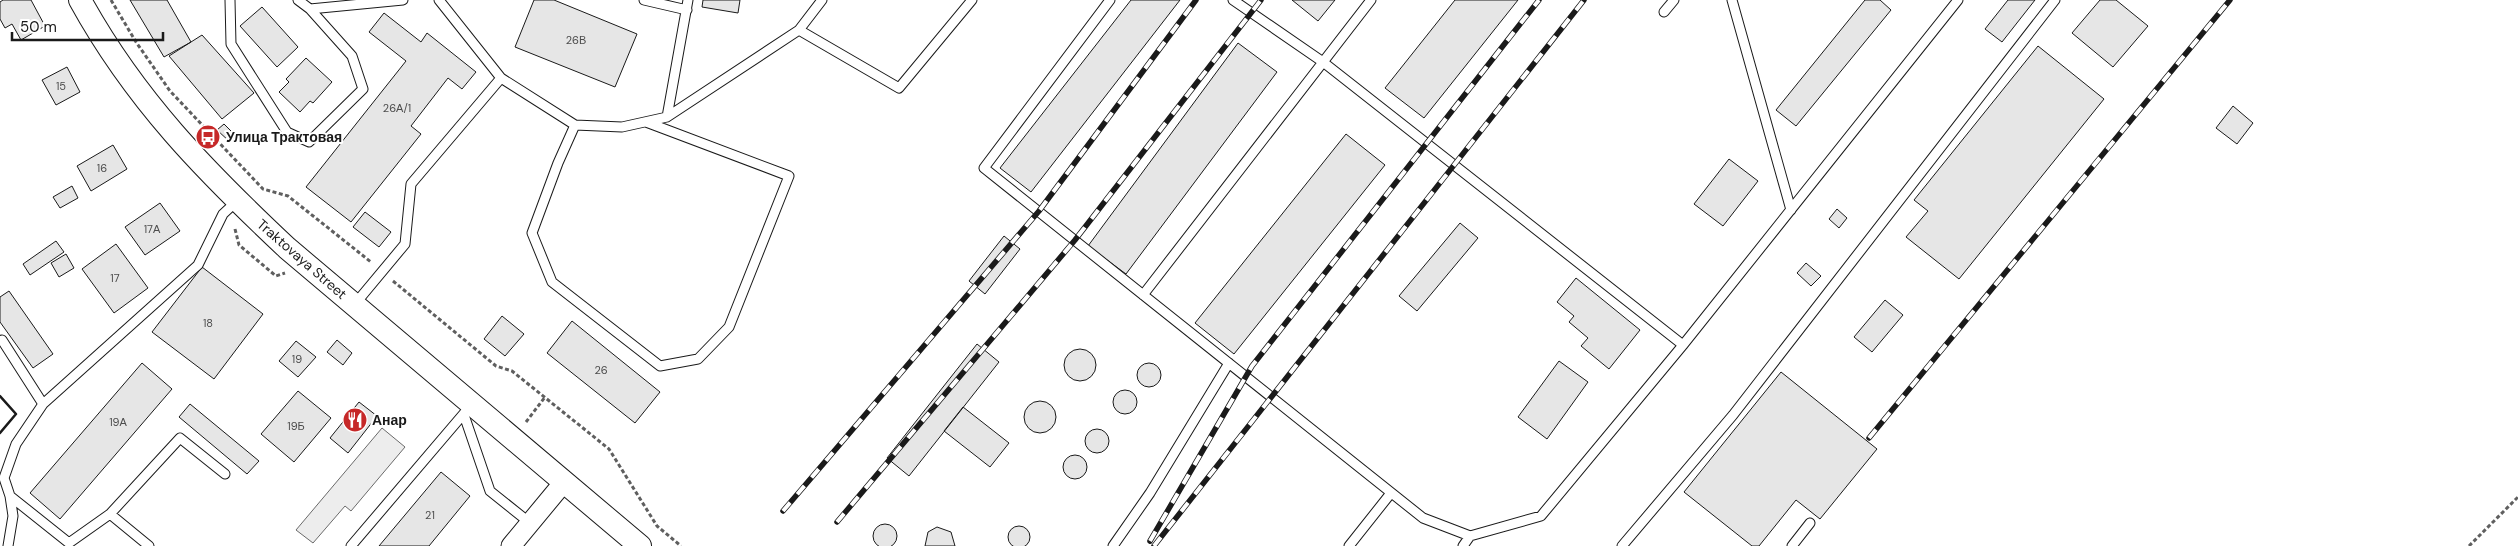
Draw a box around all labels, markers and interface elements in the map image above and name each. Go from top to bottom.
scale bar [12,10,164,42]
text: 50 m [20,17,57,37]
house number: 26В [566,33,586,47]
house number: 15 [56,79,66,93]
house number: 26А/1 [383,101,411,115]
bus stop icon: Улица Трактовая [195,124,221,150]
place label: Улица Трактовая [226,128,342,146]
house number: 16 [97,161,107,175]
street label: Traktovaya Street [253,215,351,303]
house number: 17А [144,222,161,236]
house number: 17 [110,271,120,285]
house number: 18 [203,316,213,330]
house number: 19 [292,352,302,366]
house number: 26 [594,363,608,377]
restaurant icon: Анар [342,407,368,433]
place label: Анар [372,411,407,429]
house number: 19А [109,415,127,429]
house number: 19Б [287,419,305,433]
house number: 21 [425,508,435,522]

